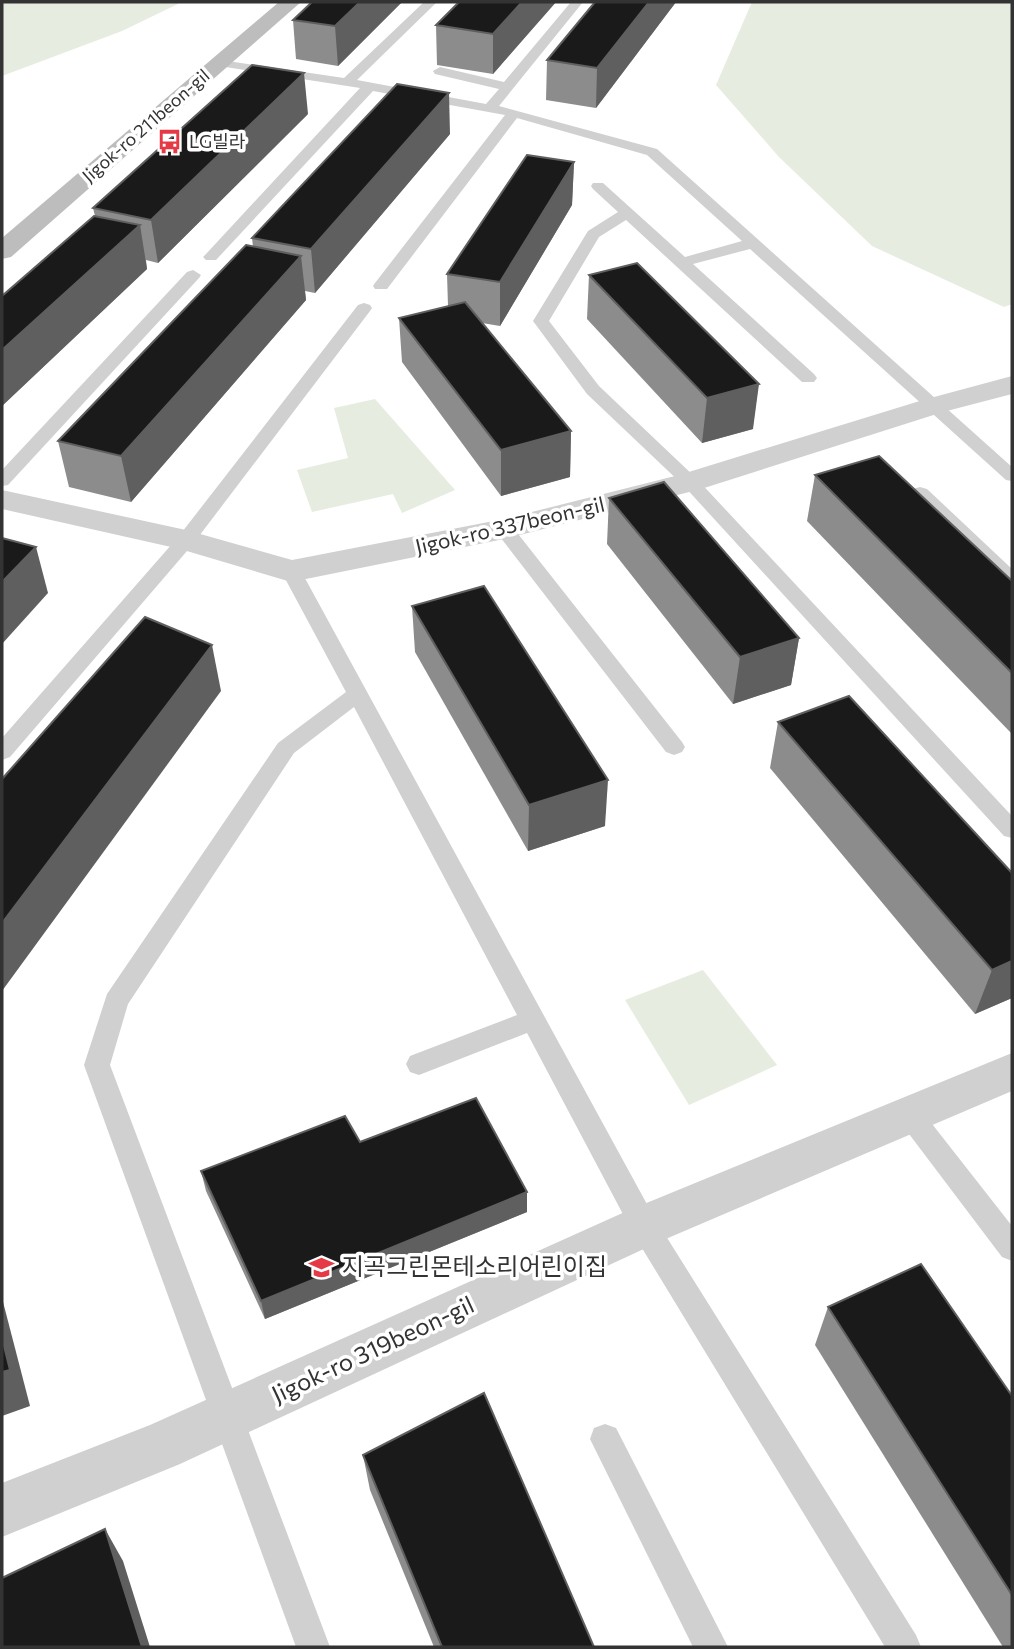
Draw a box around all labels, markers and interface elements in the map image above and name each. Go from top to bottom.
street label: Jigok-ro 211beon-gil [77,64,213,186]
bus stop icon: LG빌라 [155,128,183,156]
place label: LG빌라 [189,130,246,152]
street label: Jigok-ro 337beon-gil [413,491,607,558]
place label: 지곡그린몬테소리어린이집 [342,1251,607,1280]
school or university icon: 지곡그린몬테소리어린이집 [308,1253,336,1281]
street label: Jigok-ro 319beon-gil [267,1289,478,1408]

